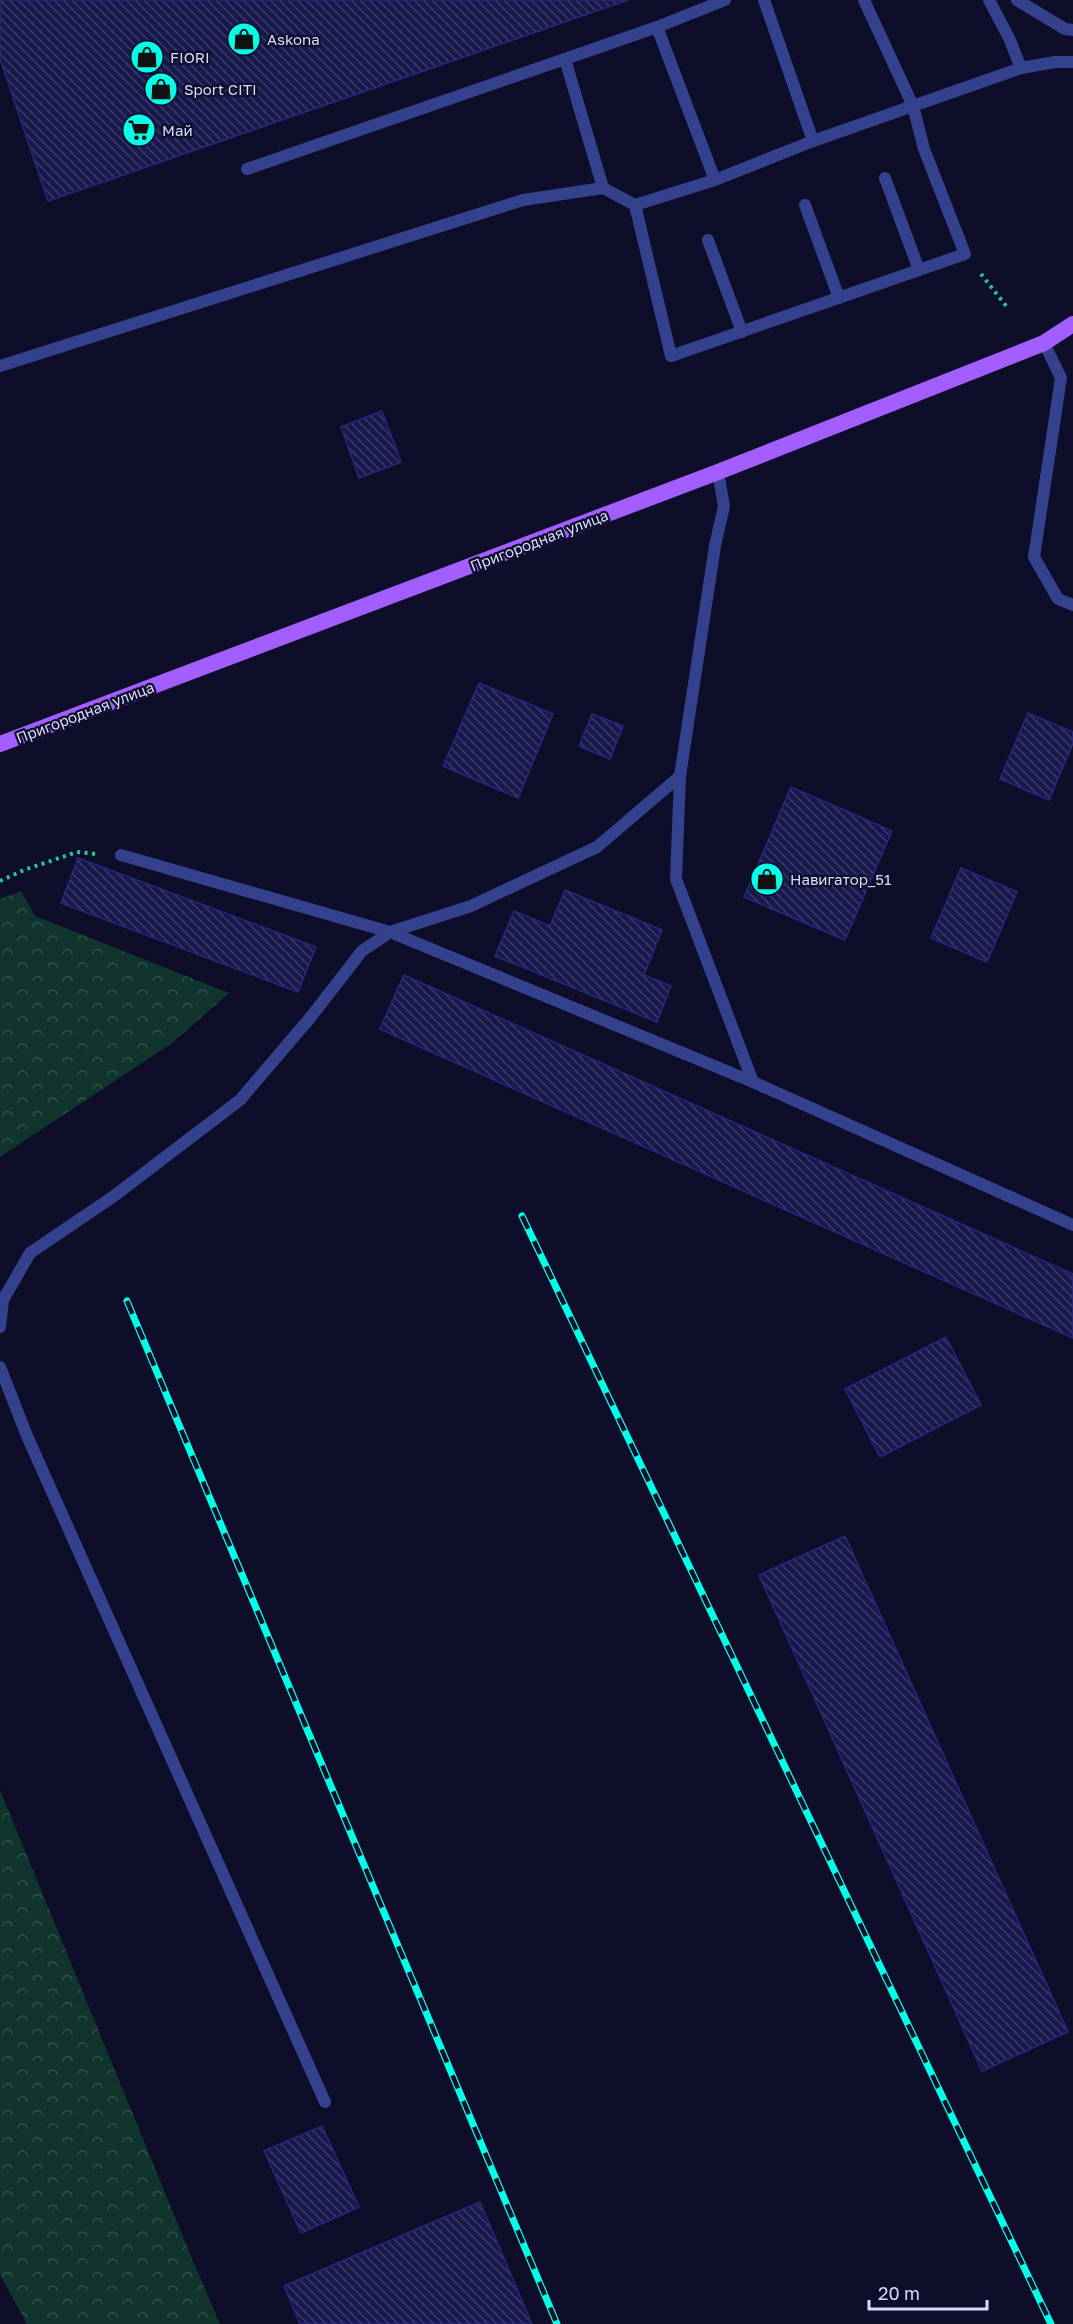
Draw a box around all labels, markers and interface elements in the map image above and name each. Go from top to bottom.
shop icon: Askona [226,21,262,57]
place label: Askona [267,30,320,48]
shop icon: FIORI [129,39,165,75]
place label: FIORI [170,48,210,66]
shop icon: Sport CITI [143,71,179,107]
place label: Sport CITI [184,80,257,98]
supermarket icon: Май [121,112,157,148]
place label: Май [162,121,193,139]
street label: Пригородная улица [467,505,611,575]
street label: Пригородная улица [13,677,157,747]
shop icon: Навигатор_51 [749,861,785,897]
place label: Навигатор_51 [790,870,891,888]
scale bar [869,2273,988,2311]
text: 20 m [878,2282,920,2304]

